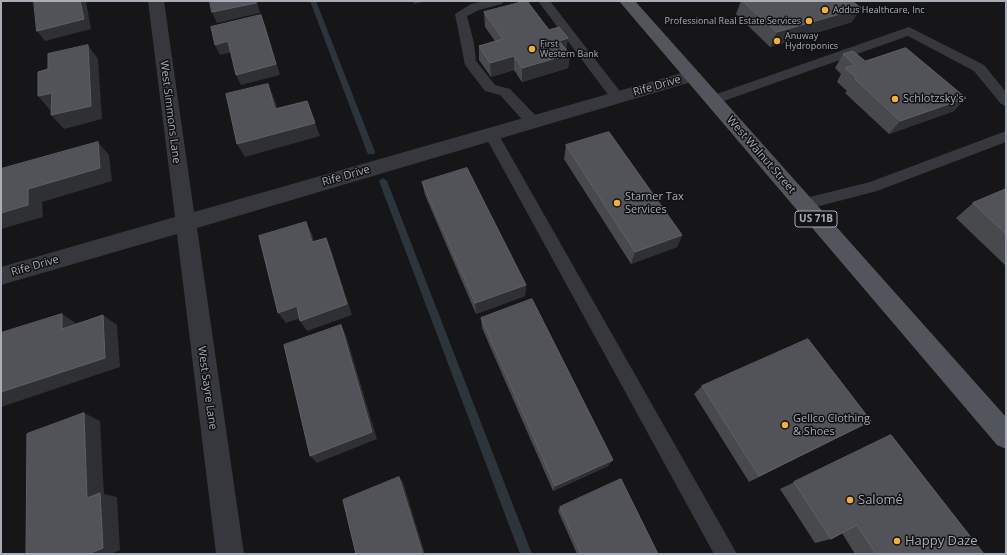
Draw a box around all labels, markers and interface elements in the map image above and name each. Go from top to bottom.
marker: Addus Healthcare, Inc [820,5,830,15]
place label: Addus Healthcare, Inc [833,5,925,15]
place label: Professional Real Estate Services [665,16,801,26]
marker: Professional Real Estate Services [804,16,814,26]
place label: Anuway Hydroponics [785,31,838,52]
marker: Anuway Hydroponics [772,36,782,46]
place label: First Western Bank [540,39,599,60]
marker: First Western Bank [527,44,537,54]
street label: West Simmons Lane [157,60,183,164]
street label: Rife Drive [632,73,682,99]
place label: Schlotzsky's [903,92,964,106]
marker: Schlotzsky's [890,94,900,104]
street label: West Walnut Street [724,114,798,196]
street label: Rife Drive [321,163,371,189]
place label: Starner Tax Services [625,190,684,216]
marker: Starner Tax Services [612,198,622,208]
road number: US 71B [795,211,837,227]
street label: Rife Drive [10,253,60,279]
street label: West Sayre Lane [195,345,219,431]
place label: Gellco Clothing & Shoes [793,412,870,438]
marker: Gellco Clothing & Shoes [780,420,790,430]
place label: Salomé [858,492,903,508]
marker: Salomé [845,495,855,505]
place label: Happy Daze [905,533,978,549]
marker: Happy Daze [892,536,902,546]

